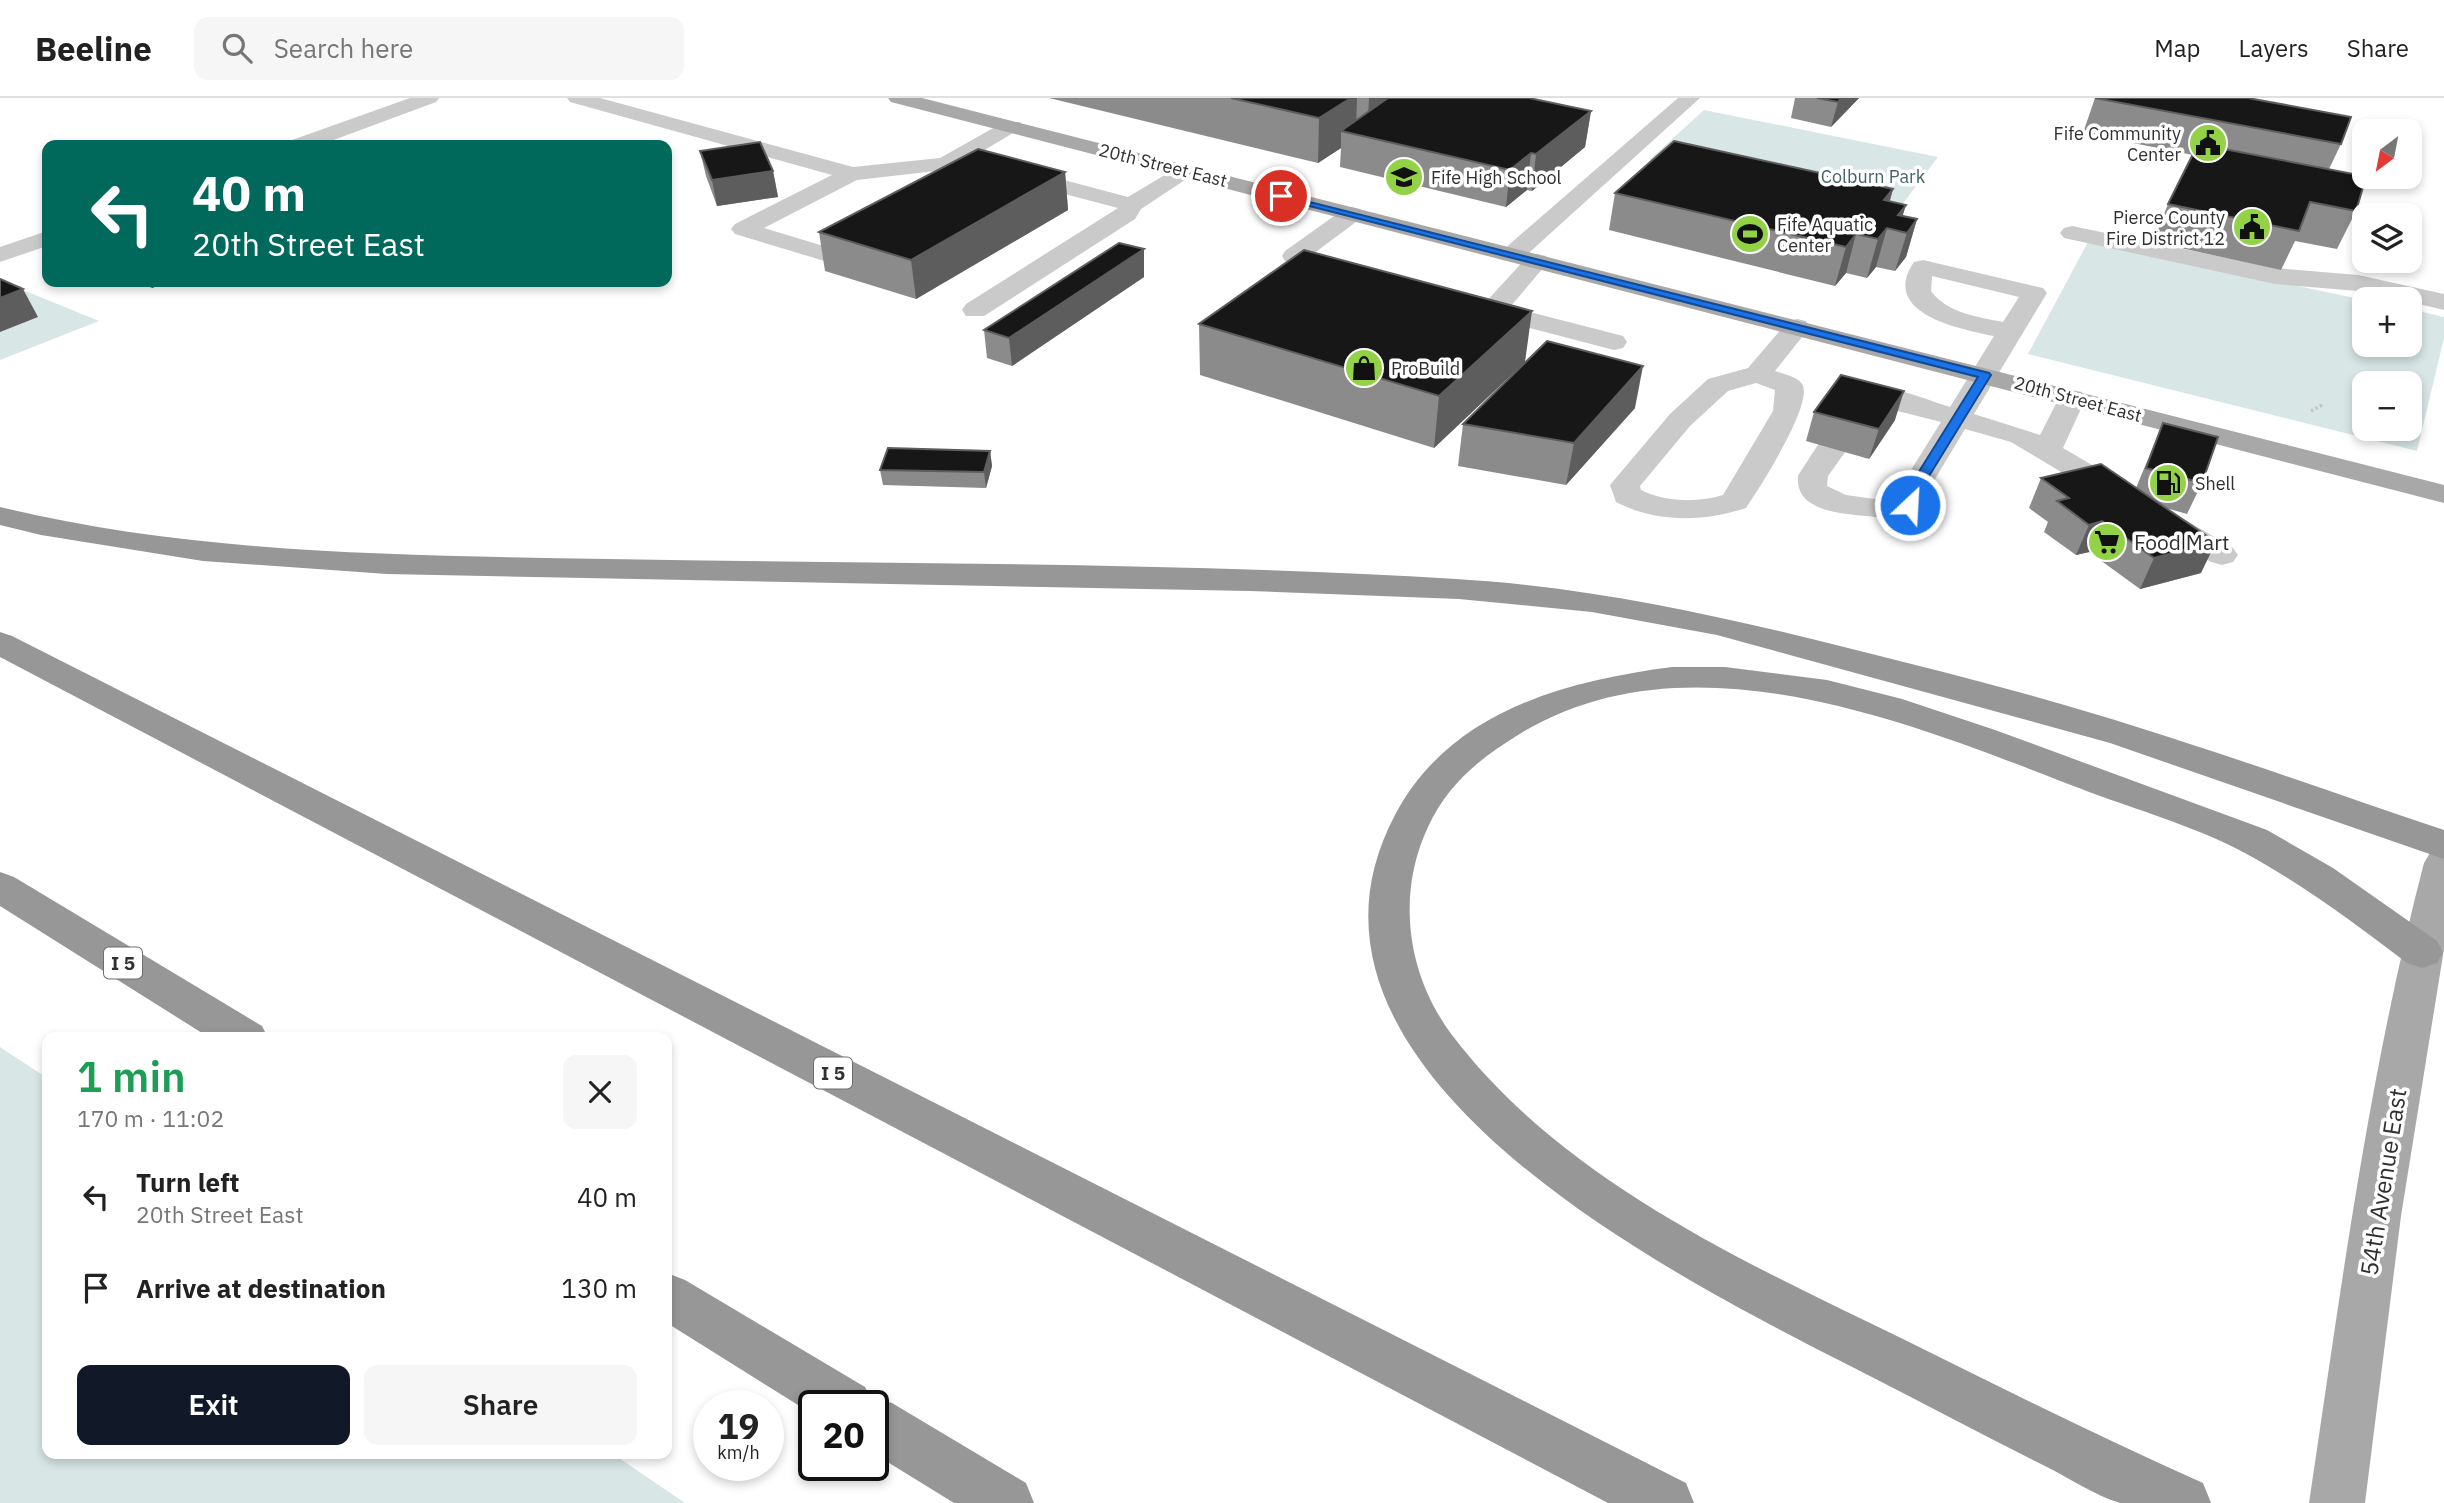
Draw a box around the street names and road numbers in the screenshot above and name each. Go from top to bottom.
street label: 20th Street East [1097,138,1229,192]
street label: 20th Street East [2012,371,2144,427]
road number: I 5 [104,948,142,978]
road number: I 5 [814,1057,852,1088]
street label: 54th Avenue East [2352,1086,2414,1278]

